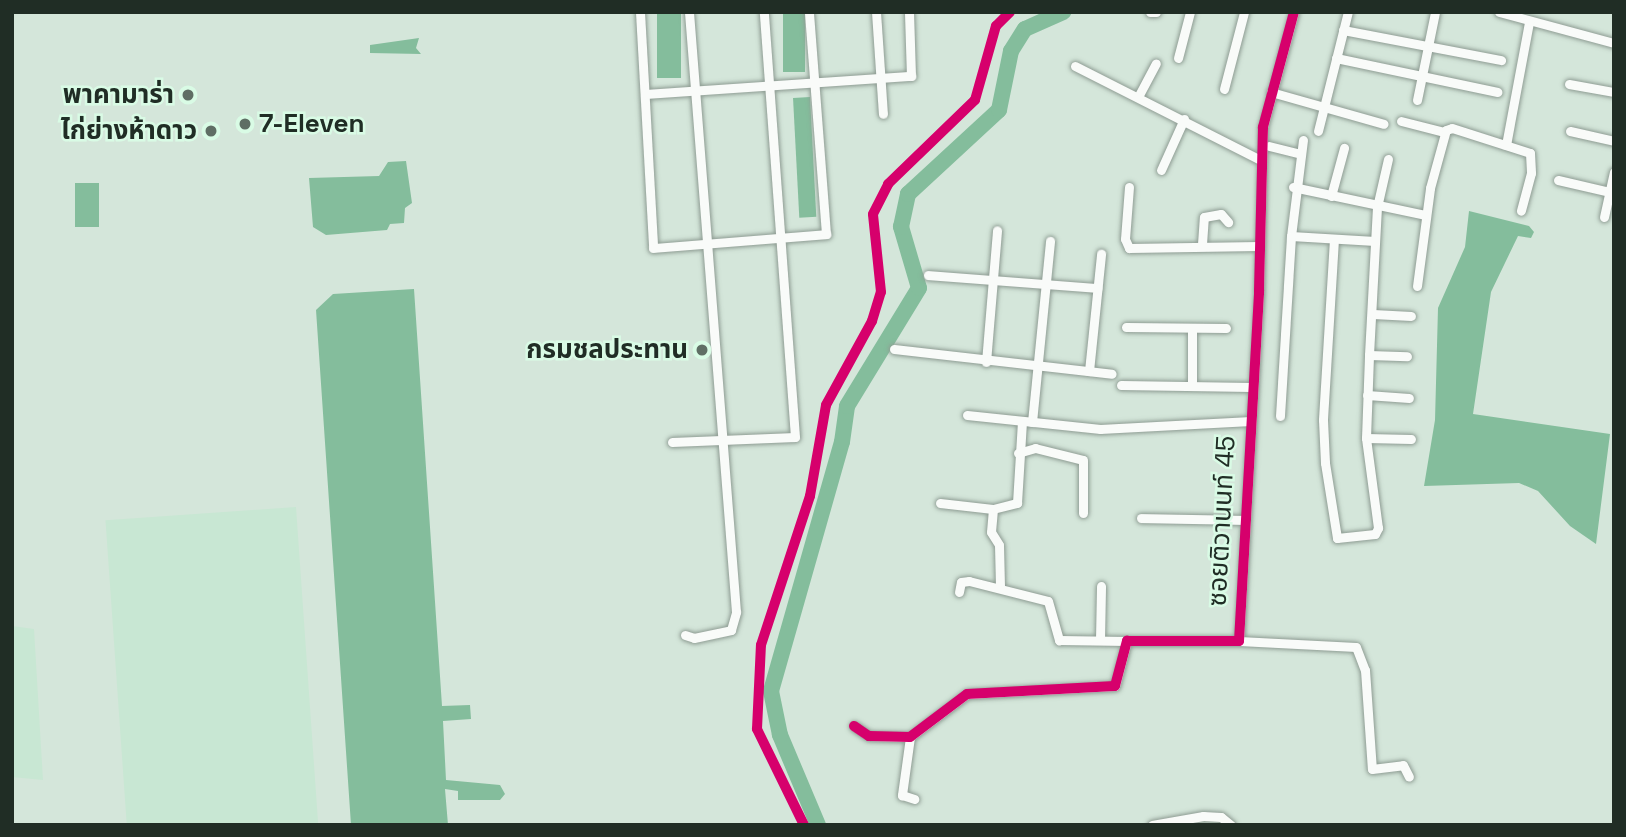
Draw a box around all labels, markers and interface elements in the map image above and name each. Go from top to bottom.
place label: พาคามาร่า [63,79,174,111]
marker: พาคามาร่า [180,87,196,103]
place label: 7-Eleven [259,108,364,140]
place label: ไก่ย่างห้าดาว [61,115,197,147]
marker: 7-Eleven [237,116,253,132]
marker: ไก่ย่างห้าดาว [203,123,219,139]
place label: กรมชลประทาน [526,334,688,366]
marker: กรมชลประทาน [694,342,710,358]
street label: ซอยติวานนท์ 45 [1202,435,1242,607]

